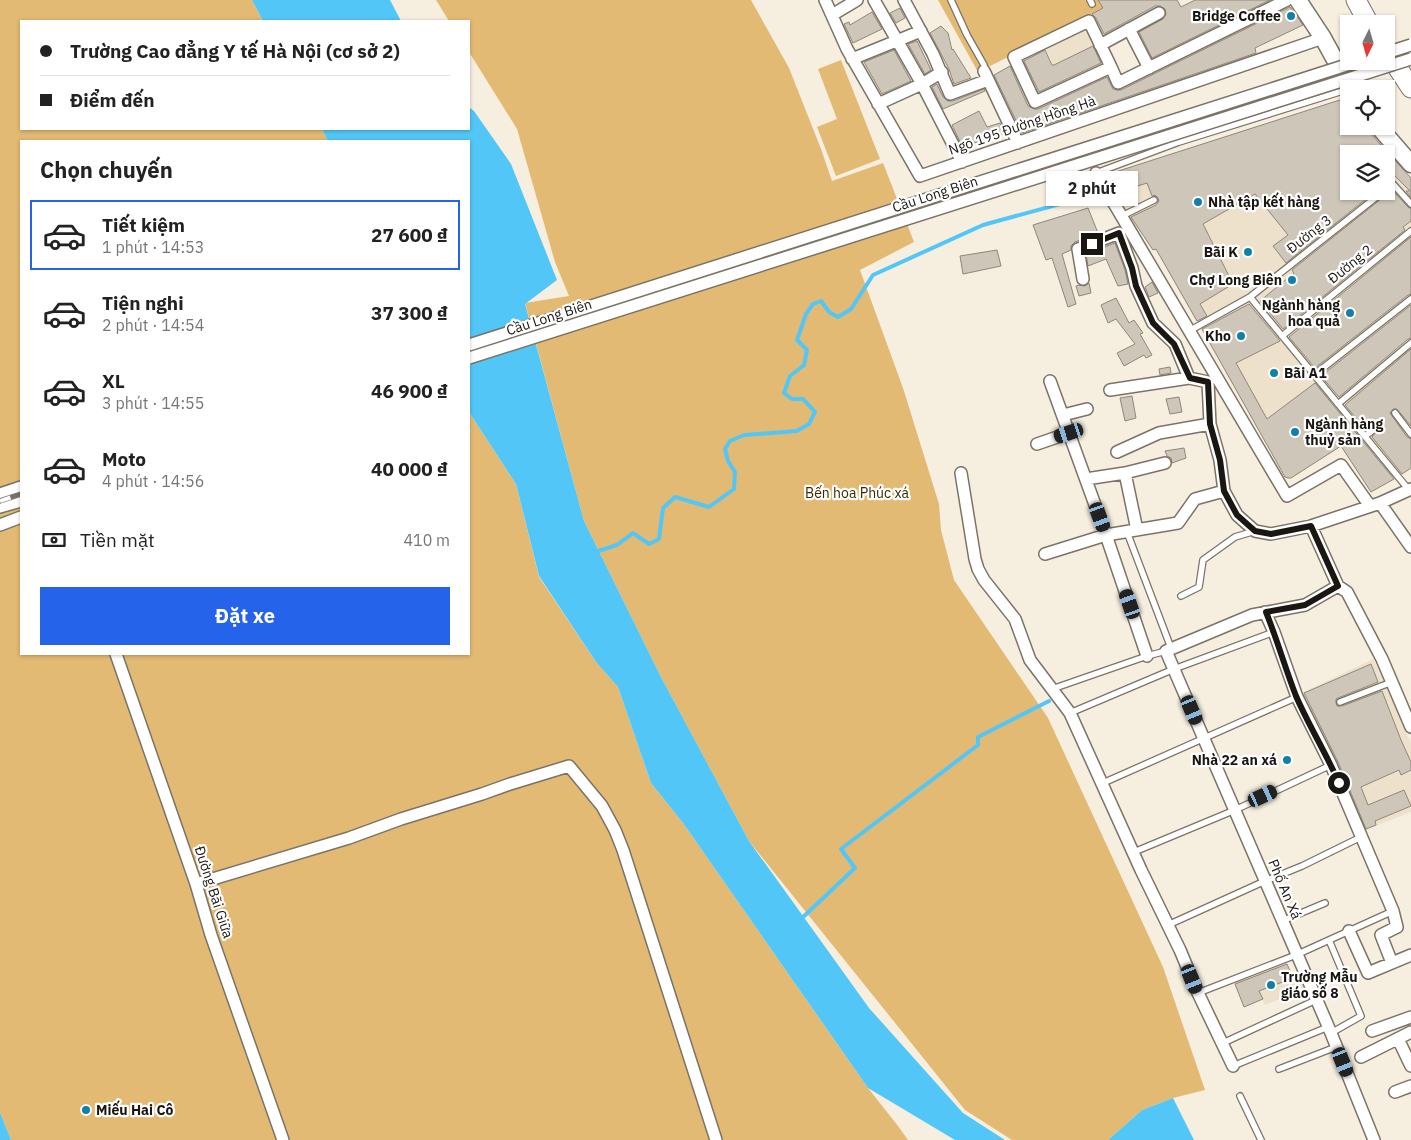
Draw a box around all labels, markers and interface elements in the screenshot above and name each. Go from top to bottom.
place label: Bridge Coffee [1192,7,1281,25]
marker: Bridge Coffee [1285,10,1297,22]
north arrow [1340,15,1395,70]
map controls [1340,15,1395,200]
text: Trường Cao đẳng Y tế Hà Nội (cơ sở 2) [70,39,400,63]
button: locate [1340,80,1395,135]
text: Điểm đến [70,88,155,112]
street label: Ngõ 195 Đường Hồng Hà [946,91,1098,159]
button: layers [1340,145,1395,200]
text: Chọn chuyến [40,155,173,184]
street label: Cầu Long Biên [890,172,980,216]
callout: 2 phút [1046,172,1138,206]
text: 2 phút [1068,178,1116,198]
place label: Nhà tập kết hàng [1208,192,1320,211]
marker: Nhà tập kết hàng [1192,196,1204,208]
street label: Đường 3 [1283,211,1335,257]
icon: car [42,213,87,258]
text: Tiết kiệm [102,213,185,237]
text: 27 600 ₫ [371,223,448,247]
route end [1081,233,1103,255]
text: 1 phút · 14:53 [102,237,204,257]
street label: Đường 2 [1324,241,1376,287]
place label: Bãi K [1204,243,1238,261]
marker: Bãi K [1242,246,1254,258]
place label: Chợ Long Biên [1189,271,1282,289]
marker: Chợ Long Biên [1286,274,1298,286]
icon: car [42,291,87,336]
text: Tiện nghi [102,291,184,315]
street label: Cầu Long Biên [504,295,594,339]
place label: Ngành hàng hoa quả [1262,296,1340,330]
text: 37 300 ₫ [371,301,448,325]
marker: Ngành hàng hoa quả [1344,307,1356,319]
text: 2 phút · 14:54 [102,315,204,335]
place label: Kho [1205,327,1231,345]
marker: Kho [1235,330,1247,342]
place label: Bãi A1 [1284,364,1327,382]
marker: Bãi A1 [1268,367,1280,379]
icon: car [42,369,87,414]
text: XL [102,369,125,393]
text: 46 900 ₫ [371,379,448,403]
text: 3 phút · 14:55 [102,393,204,413]
place label: Ngành hàng thuỷ sản [1305,415,1383,449]
car [1052,421,1085,445]
marker: Ngành hàng thuỷ sản [1289,426,1301,438]
icon: car [42,447,87,492]
text: Moto [102,447,146,471]
text: 40 000 ₫ [371,457,448,481]
text: 4 phút · 14:56 [102,471,204,491]
park label: Bến hoa Phúc xá [805,484,910,502]
car [1087,500,1112,534]
icon: cash [40,526,68,554]
text: Tiền mặt [80,528,155,552]
text: 410 m [403,530,450,550]
button: Đặt xe [40,587,450,645]
car [1118,587,1141,621]
car [1179,693,1204,727]
place label: Nhà 22 an xá [1192,751,1277,769]
marker: Nhà 22 an xá [1281,754,1293,766]
route start [1328,772,1350,794]
car [1246,783,1279,809]
street label: Đường Bãi Giữa [191,844,238,941]
street label: Phố An Xá [1264,856,1306,922]
car [1179,962,1204,996]
place label: Trường Mẫu giáo số 8 [1281,968,1358,1002]
marker: Trường Mẫu giáo số 8 [1265,979,1277,991]
car [1330,1045,1355,1079]
place label: Miếu Hai Cô [96,1100,174,1119]
marker: Miếu Hai Cô [80,1104,92,1116]

